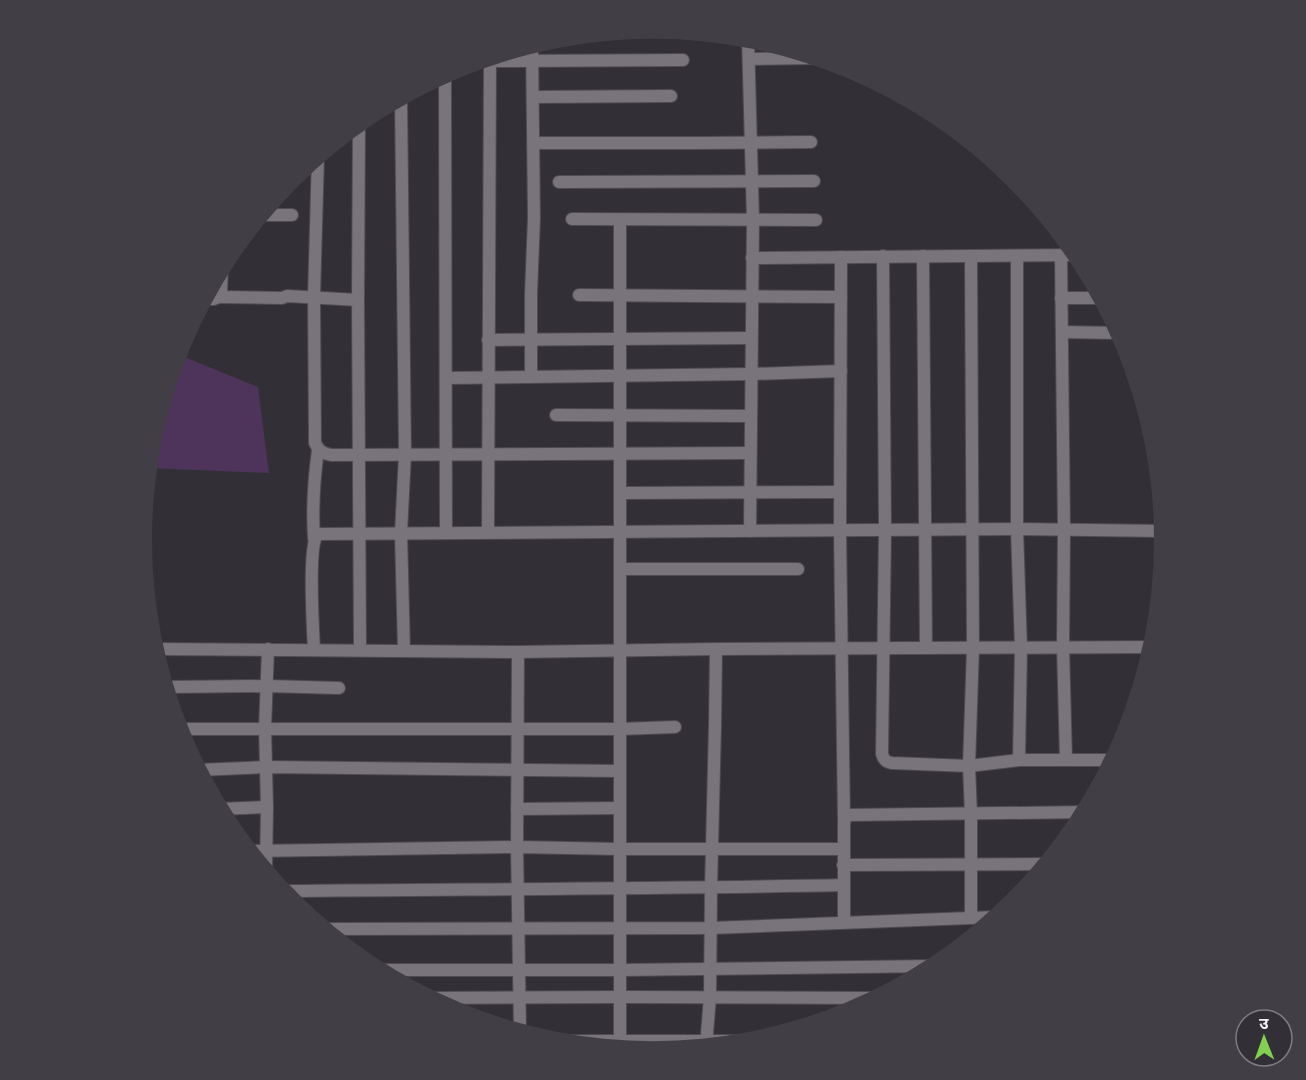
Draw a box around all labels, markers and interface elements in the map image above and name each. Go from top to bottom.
north arrow [1234,1008,1294,1068]
text: उ [1259,1016,1269,1032]

